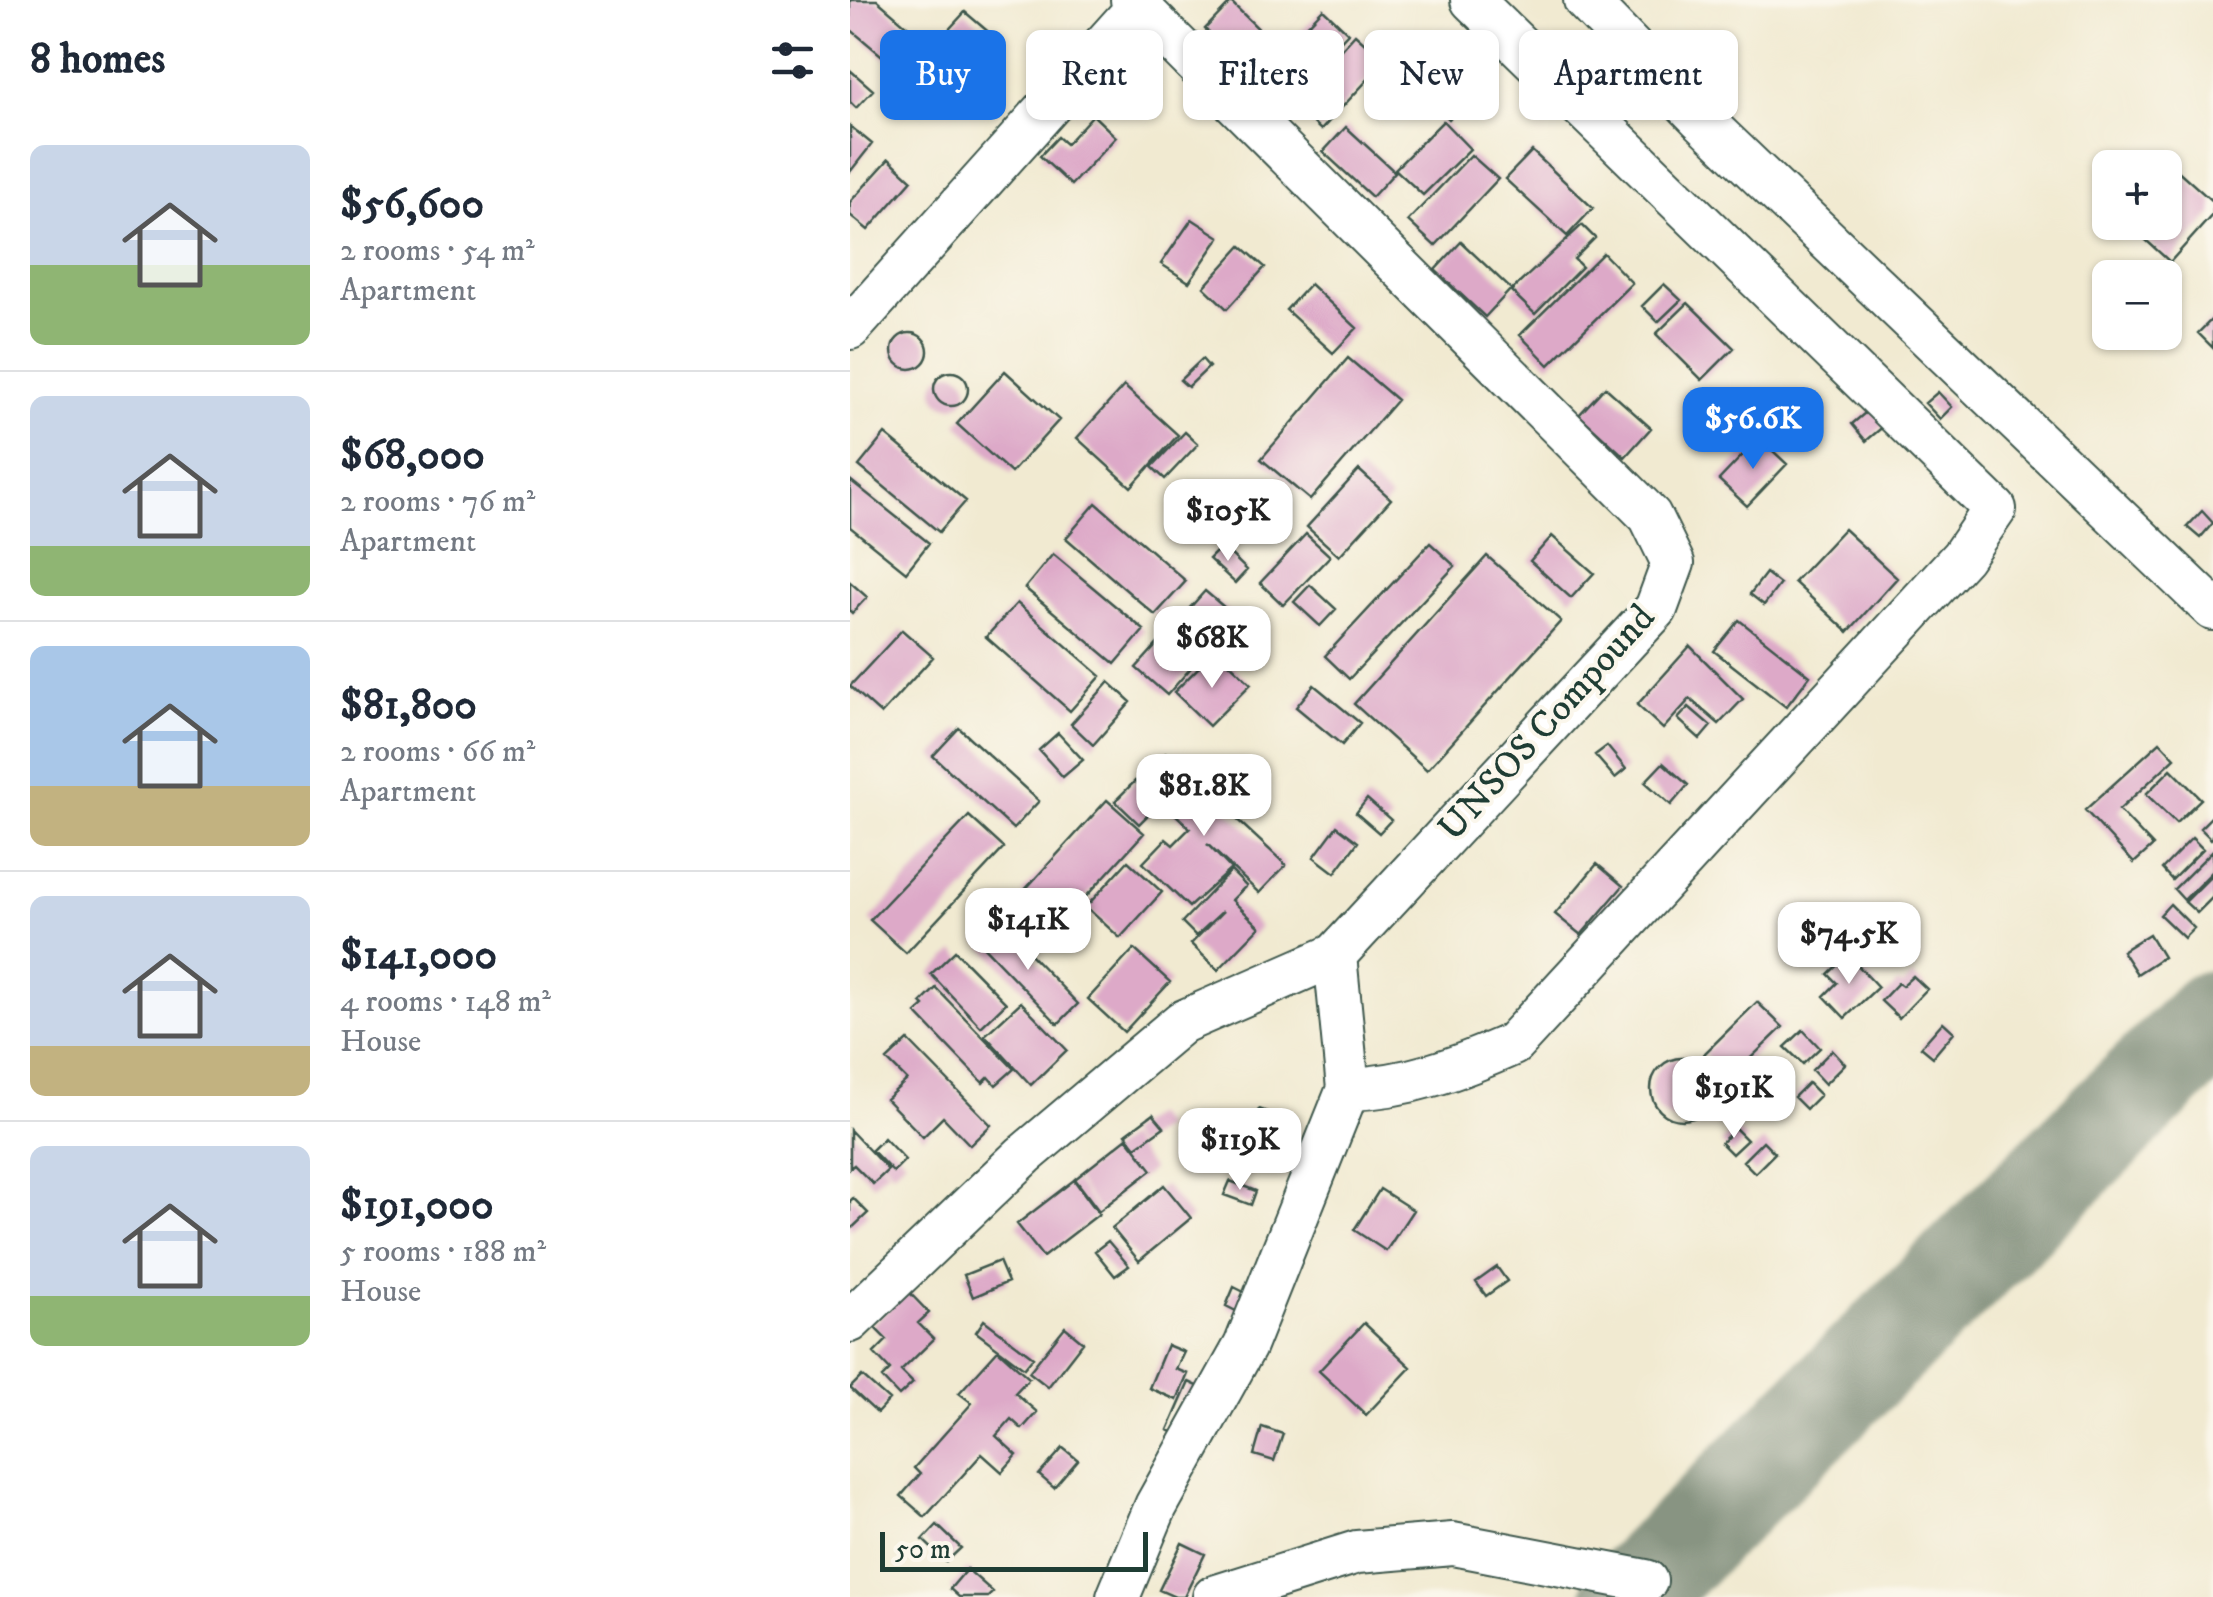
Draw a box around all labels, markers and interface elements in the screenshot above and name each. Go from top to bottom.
chip: Buy [880,30,1006,120]
chip: Rent [1026,30,1163,120]
chip: Filters [1183,30,1344,120]
chip: New [1364,30,1499,120]
chip: Apartment [1519,30,1738,120]
icon: filters [765,33,820,88]
text: 8 homes [30,34,165,86]
map controls [2092,150,2182,350]
button: + [2092,150,2182,240]
text: $56,600 [340,179,484,231]
icon: home [110,185,230,305]
text: 2 rooms · 54 m² [340,231,535,271]
button: − [2092,260,2182,350]
text: Apartment [340,271,476,311]
pin: $56.6K [1672,387,1834,472]
text: $56.6K [1705,399,1801,439]
text: $68,000 [340,430,485,482]
icon: home [110,436,230,556]
pin: $105K [1158,479,1298,564]
text: 2 rooms · 76 m² [340,482,535,522]
text: $105K [1186,491,1270,531]
text: Apartment [340,522,476,562]
street label: UNSOS Compound [1428,595,1666,851]
pin: $68K [1153,606,1271,691]
text: $68K [1176,618,1248,658]
text: $81,800 [340,680,477,732]
icon: home [110,686,230,806]
text: 2 rooms · 66 m² [340,732,535,772]
pin: $81.8K [1123,754,1285,839]
text: $81.8K [1158,766,1250,806]
text: Apartment [340,772,476,812]
pin: $141K [958,888,1098,973]
text: $141K [987,900,1069,940]
pin: $74.5K [1768,902,1930,987]
text: $74.5K [1800,914,1898,954]
text: $141,000 [340,930,497,982]
icon: home [110,936,230,1056]
text: 4 rooms · 148 m² [340,982,551,1022]
text: House [340,1022,421,1062]
pin: $191K [1664,1056,1804,1141]
text: $191K [1694,1068,1774,1108]
pin: $119K [1170,1108,1310,1193]
text: $119K [1200,1120,1280,1160]
text: $191,000 [340,1180,494,1232]
icon: home [110,1186,230,1306]
text: 5 rooms · 188 m² [340,1232,546,1272]
text: House [340,1272,421,1312]
scale bar [880,1527,1148,1572]
text: 50 m [895,1532,951,1567]

